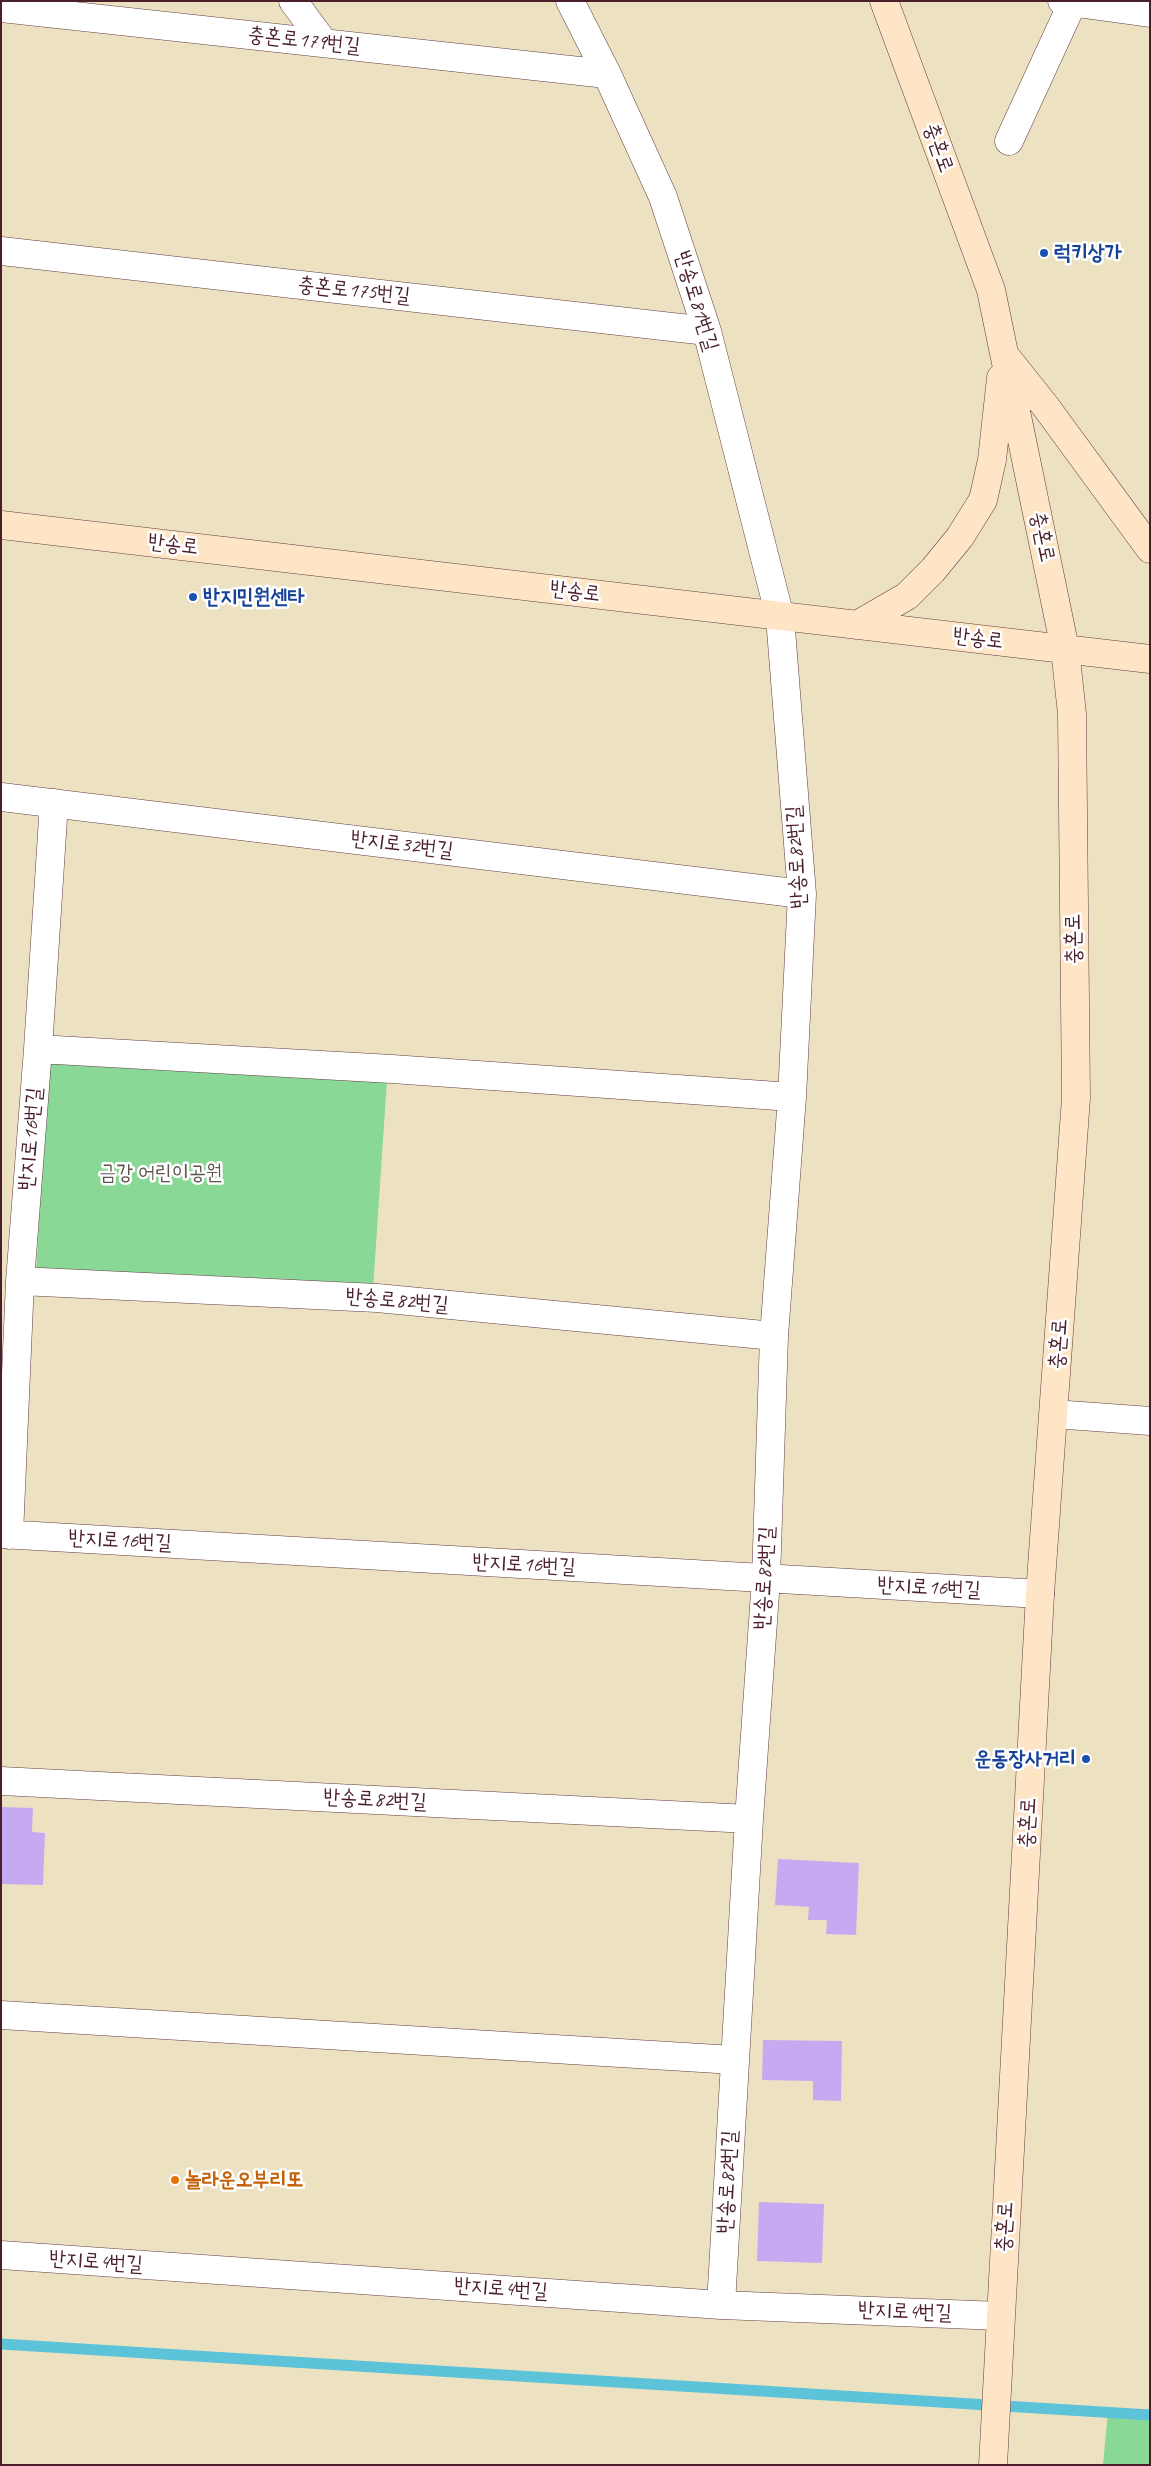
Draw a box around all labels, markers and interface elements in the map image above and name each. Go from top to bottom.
street label: 충혼로179번길 [247,23,361,59]
street label: 충혼로 [917,120,959,176]
place label: 럭키상가 [1054,240,1122,266]
marker: 럭키상가 [1038,247,1050,259]
street label: 반송로81번길 [669,248,723,354]
street label: 충혼로175번길 [297,273,411,309]
street label: 충혼로 [1024,510,1060,564]
street label: 반송로 [146,529,200,561]
street label: 반송로 [548,576,602,608]
place label: 반지민원센타 [203,584,304,610]
marker: 반지민원센타 [187,591,199,603]
street label: 반송로 [951,623,1005,655]
street label: 반송로82번길 [782,805,812,909]
street label: 반지로32번길 [349,826,455,864]
street label: 충혼로 [1061,913,1087,965]
street label: 반지로16번길 [14,1086,48,1192]
park label: 금강 어린이공원 [99,1160,223,1186]
street label: 반송로82번길 [344,1284,450,1318]
street label: 충혼로 [1045,1318,1073,1370]
street label: 반지로16번길 [68,1526,172,1556]
street label: 반송로82번길 [750,1526,780,1630]
street label: 반지로16번길 [472,1550,576,1580]
street label: 반지로16번길 [877,1573,981,1603]
place label: 운동장사거리 [975,1746,1076,1772]
marker: 운동장사거리 [1080,1753,1092,1765]
street label: 반송로82번길 [323,1785,427,1815]
street label: 충혼로 [1014,1797,1042,1849]
street label: 반송로82번길 [713,2130,743,2234]
place label: 놀라운오부리또 [185,2167,303,2193]
marker: 놀라운오부리또 [169,2174,181,2186]
street label: 충혼로 [991,2201,1019,2253]
street label: 반지로4번길 [48,2246,144,2278]
street label: 반지로4번길 [453,2273,549,2305]
street label: 반지로4번길 [858,2298,952,2326]

